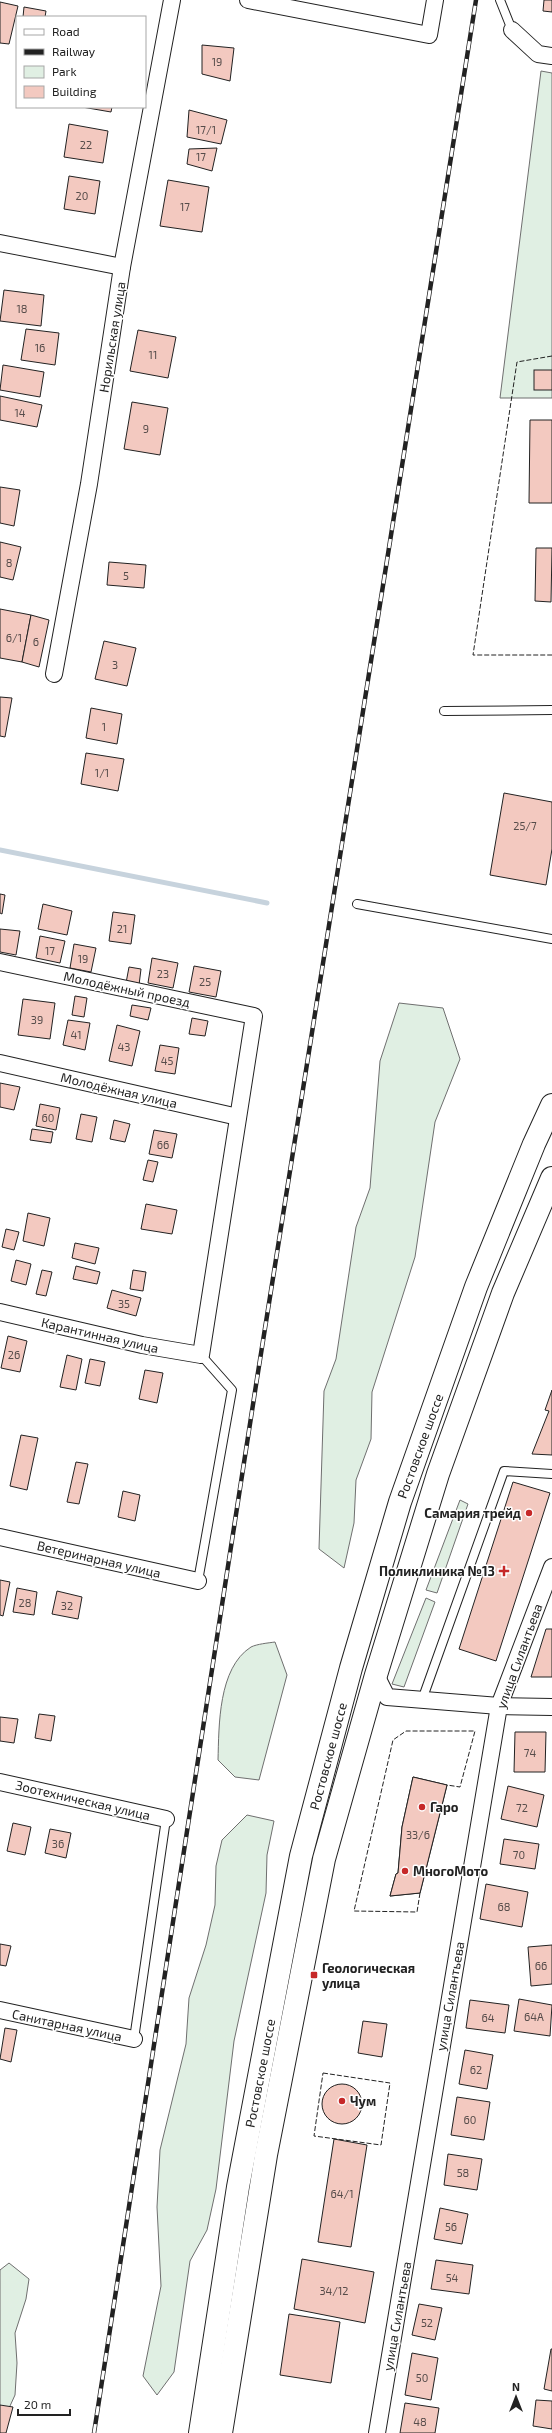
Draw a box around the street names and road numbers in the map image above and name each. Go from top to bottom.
street label: Норильская улица [95,280,129,394]
street label: Молодёжный проезд [62,968,192,1010]
street label: Молодёжная улица [59,1069,179,1111]
street label: Карантинная улица [40,1314,160,1356]
street label: Ростовское шоссе [394,1391,446,1501]
street label: Ветеринарная улица [35,1537,163,1581]
street label: улица Силантьева [493,1601,545,1711]
street label: Ростовское шоссе [306,1701,350,1811]
street label: Зоотехническая улица [14,1777,152,1823]
street label: улица Силантьева [433,1940,467,2052]
street label: Санитарная улица [11,2006,123,2044]
street label: Ростовское шоссе [242,2017,278,2129]
street label: улица Силантьева [380,2260,414,2372]

